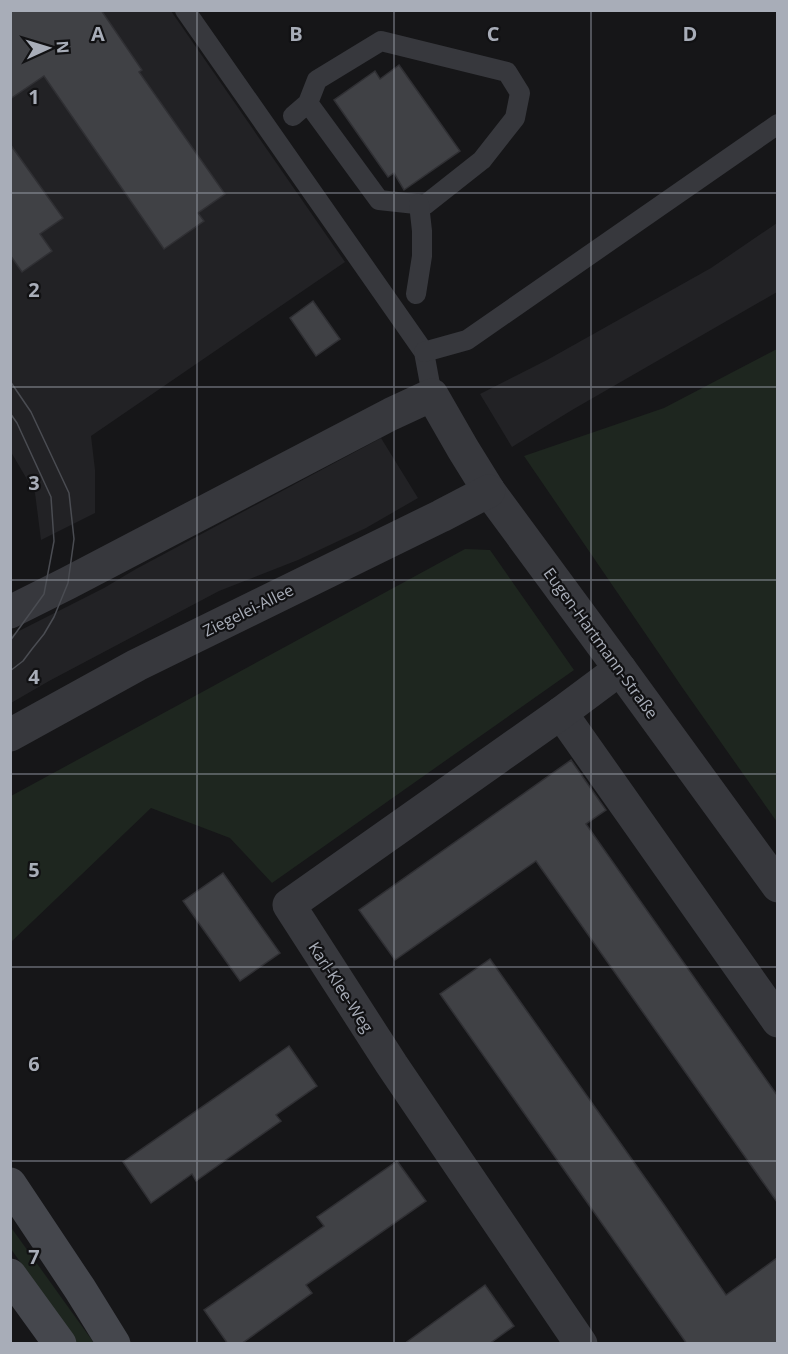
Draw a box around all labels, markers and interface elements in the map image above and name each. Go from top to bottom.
north arrow [18,18,78,78]
text: A [91,20,105,47]
text: B [289,20,303,47]
text: C [487,20,500,47]
text: D [683,20,697,47]
text: N [52,40,74,54]
text: 1 [28,83,40,110]
text: 2 [28,276,40,303]
text: 3 [28,469,40,496]
street label: Eugen-Hartmann-Straße [539,563,663,723]
street label: Ziegelei-Allee [199,579,297,641]
text: 4 [28,663,40,690]
text: 5 [28,856,40,883]
street label: Karl-Klee-Weg [304,937,379,1037]
text: 6 [28,1050,40,1077]
text: 7 [28,1243,40,1270]

